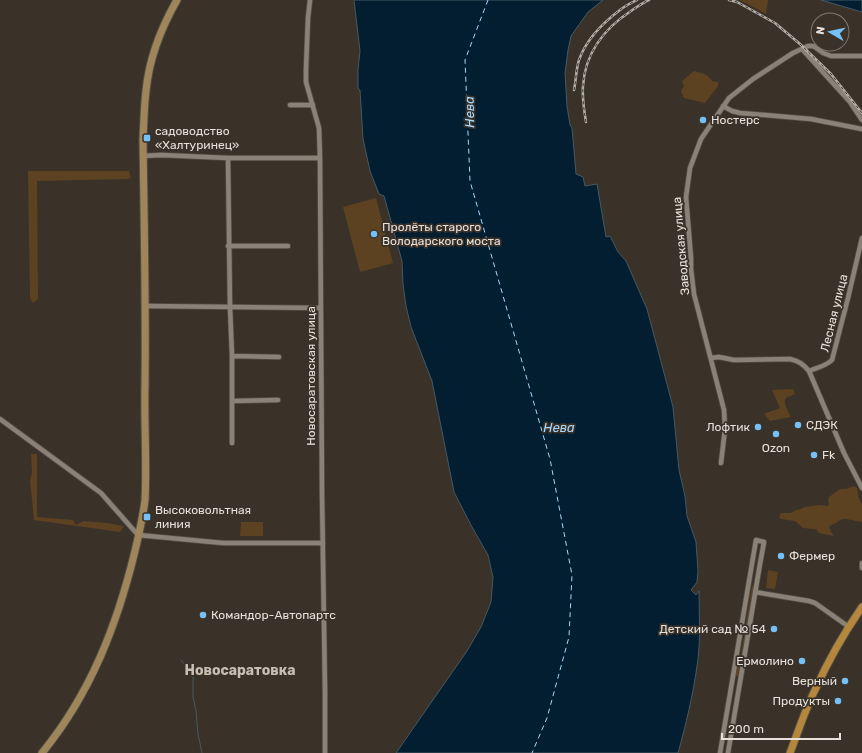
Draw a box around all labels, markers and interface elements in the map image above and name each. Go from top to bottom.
north arrow [810,12,850,52]
text: N [814,26,828,35]
water label: Нева [462,96,477,128]
place label: Ностерс [711,113,760,127]
marker: Ностерс [698,115,708,125]
place label: садоводство «Халтуринец» [155,124,239,152]
marker: садоводство «Халтуринец» [142,133,152,143]
street label: Заводская улица [670,196,692,296]
place label: Пролёты старого Володарского моста [382,220,501,248]
marker: Пролёты старого Володарского моста [369,229,379,239]
street label: Лесная улица [818,273,850,353]
street label: Новосаратовская улица [304,306,318,446]
place label: СДЭК [806,418,838,432]
water label: Нева [543,420,575,435]
place label: Лофтик [706,420,751,434]
marker: СДЭК [793,420,803,430]
marker: Лофтик [753,422,763,432]
marker: Ozon [771,429,781,439]
place label: Ozon [762,441,790,455]
place label: Fk [822,448,836,462]
marker: Fk [809,450,819,460]
place label: Высоковольтная линия [155,503,251,531]
marker: Высоковольтная линия [142,512,152,522]
place label: Фермер [789,549,835,563]
marker: Фермер [776,551,786,561]
place label: Командор-Автопартс [211,608,336,622]
marker: Командор-Автопартс [198,610,208,620]
place label: Детский сад № 54 [659,622,767,636]
marker: Детский сад № 54 [769,624,779,634]
place label: Ермолино [736,654,794,668]
marker: Ермолино [797,656,807,666]
district label: Новосаратовка [184,662,296,679]
place label: Верный [792,674,837,688]
marker: Верный [840,676,850,686]
place label: Продукты [773,694,830,708]
marker: Продукты [833,696,843,706]
scale bar [722,715,840,741]
text: 200 m [728,722,764,736]

